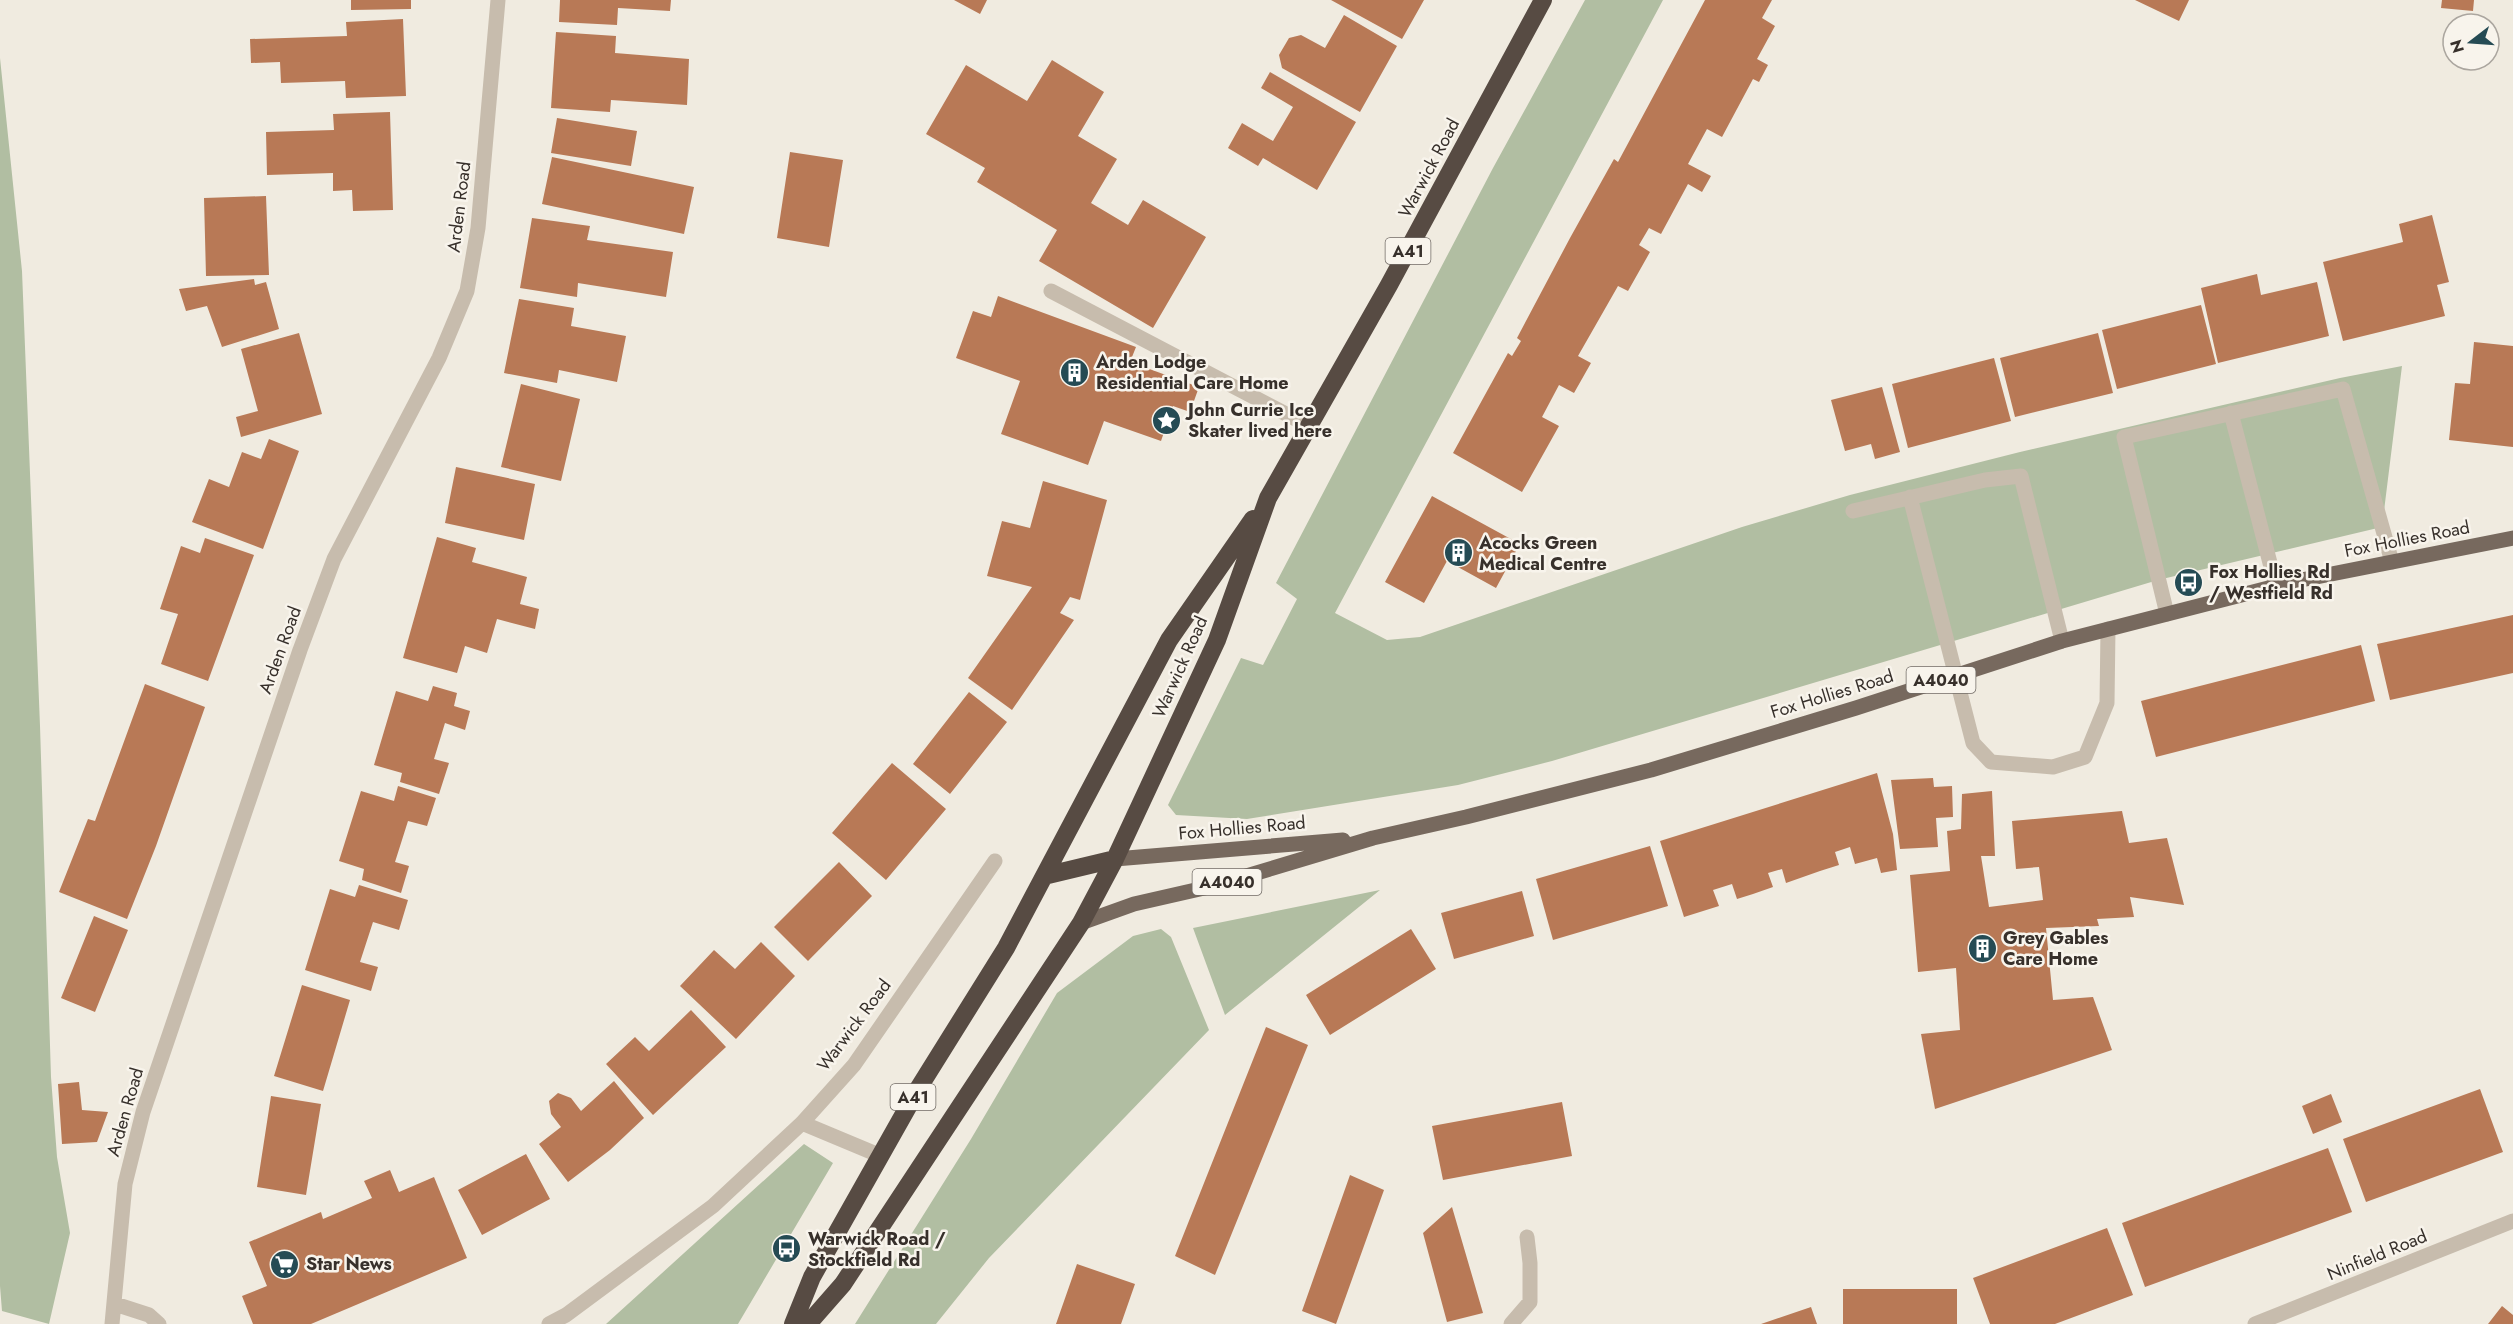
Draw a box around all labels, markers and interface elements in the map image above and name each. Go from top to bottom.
north arrow [2441,12,2501,72]
text: N [2444,37,2470,56]
street label: Warwick Road [1392,114,1466,222]
street label: Arden Road [441,160,477,254]
road number: A41 [1386,238,1430,264]
place label: Arden Lodge Residential Care Home [1095,349,1289,396]
building icon: Arden Lodge Residential Care Home [1059,356,1091,388]
place label: John Currie Ice Skater lived here [1185,397,1332,444]
place icon: John Currie Ice Skater lived here [1151,404,1183,436]
street label: Fox Hollies Road [2342,514,2472,564]
place label: Acocks Green Medical Centre [1478,530,1607,577]
building icon: Acocks Green Medical Centre [1442,537,1474,569]
place label: Fox Hollies Rd / Westfield Rd [2209,559,2333,606]
bus stop icon: Fox Hollies Rd / Westfield Rd [2172,566,2204,598]
street label: Arden Road [252,603,308,697]
street label: Warwick Road [1146,612,1214,722]
street label: Fox Hollies Road [1767,663,1897,725]
road number: A4040 [1906,667,1976,693]
street label: Fox Hollies Road [1177,809,1307,847]
road number: A4040 [1192,869,1262,895]
place label: Grey Gables Care Home [2003,925,2108,972]
building icon: Grey Gables Care Home [1966,932,1998,964]
street label: Warwick Road [811,974,897,1076]
street label: Arden Road [100,1065,150,1159]
road number: A41 [890,1084,936,1110]
street label: Ninfield Road [2323,1223,2431,1287]
place label: Warwick Road / Stockfield Rd [808,1226,946,1273]
bus stop icon: Warwick Road / Stockfield Rd [771,1233,803,1265]
supermarket icon: Star News [269,1248,301,1280]
place label: Star News [306,1251,392,1277]

